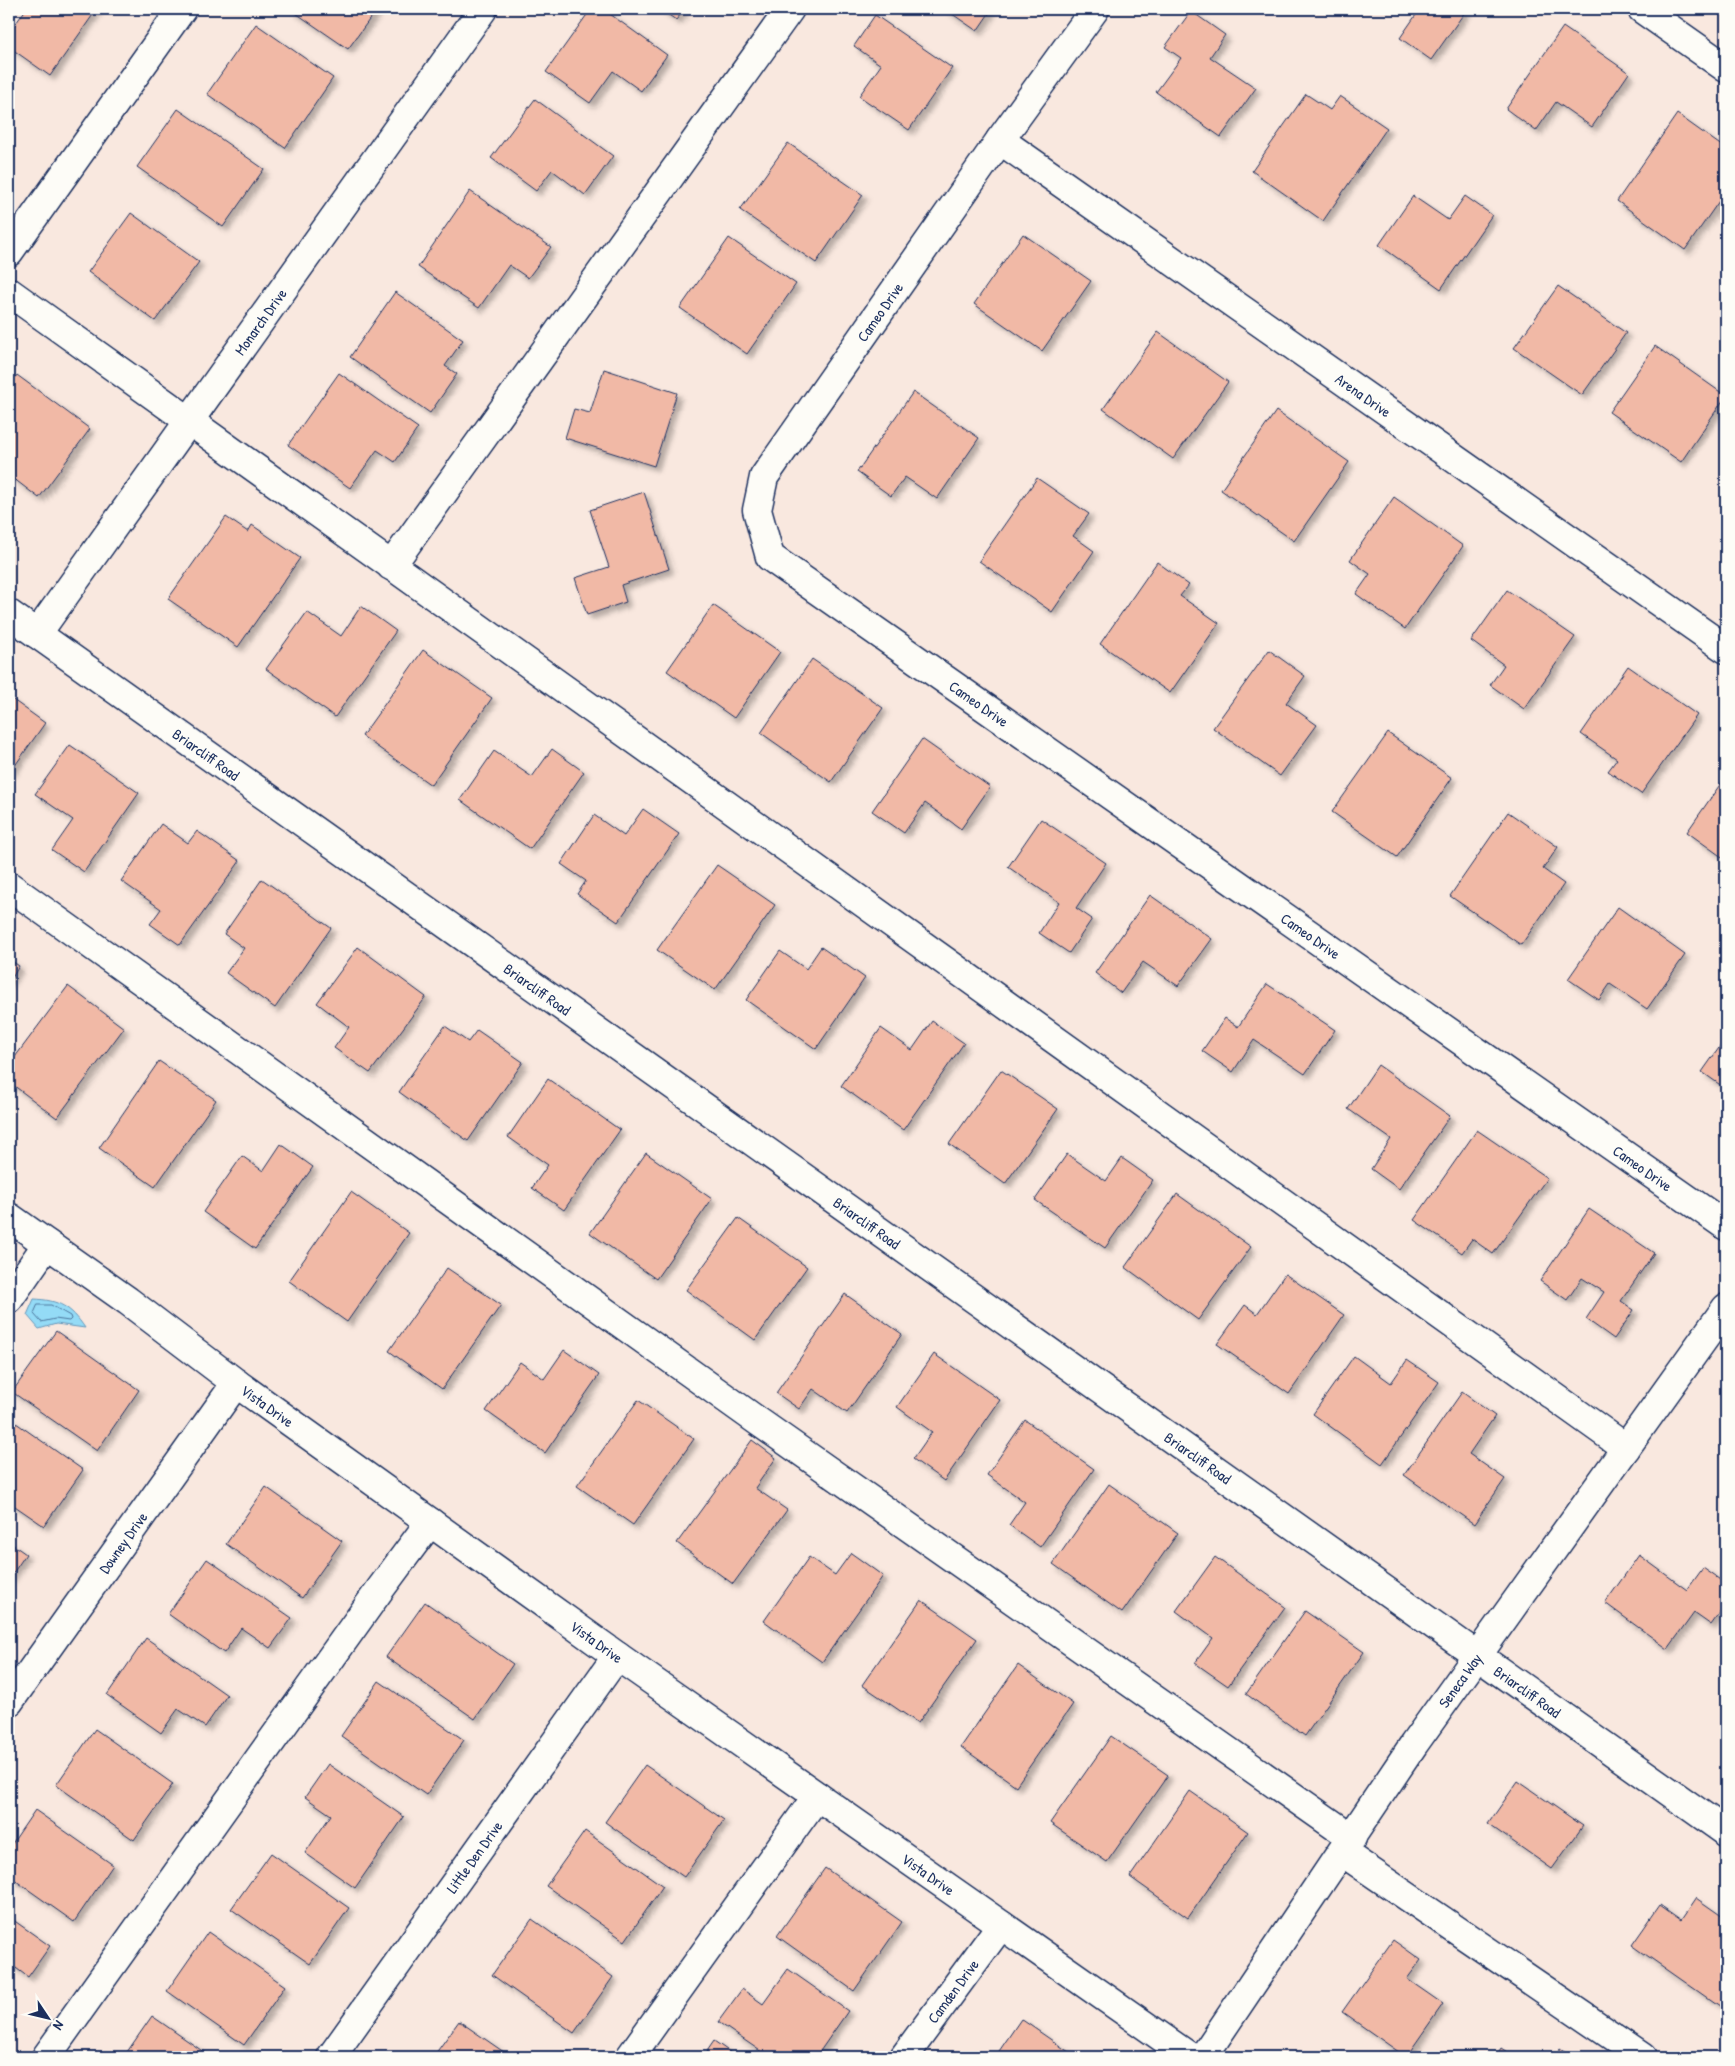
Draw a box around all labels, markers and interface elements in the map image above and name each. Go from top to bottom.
street label: Cameo Drive [852,278,908,346]
street label: Monarch Drive [229,284,291,359]
street label: Arena Drive [1332,368,1396,422]
street label: Cameo Drive [945,675,1013,731]
street label: Briarcliff Road [169,723,244,785]
street label: Cameo Drive [1277,907,1345,964]
street label: Briarcliff Road [500,958,575,1020]
street label: Cameo Drive [1609,1140,1677,1196]
street label: Briarcliff Road [829,1192,905,1254]
street label: Vista Drive [237,1379,298,1432]
street label: Briarcliff Road [1160,1427,1236,1489]
street label: Downey Drive [93,1507,152,1577]
street label: Vista Drive [566,1615,627,1668]
street label: Seneca Way [1433,1649,1486,1712]
street label: Briarcliff Road [1490,1660,1566,1722]
street label: Little Den Drive [441,1816,507,1897]
street label: Vista Drive [898,1848,959,1900]
street label: Camden Drive [922,1955,983,2027]
north arrow [22,1994,72,2044]
text: N [49,2017,69,2035]

